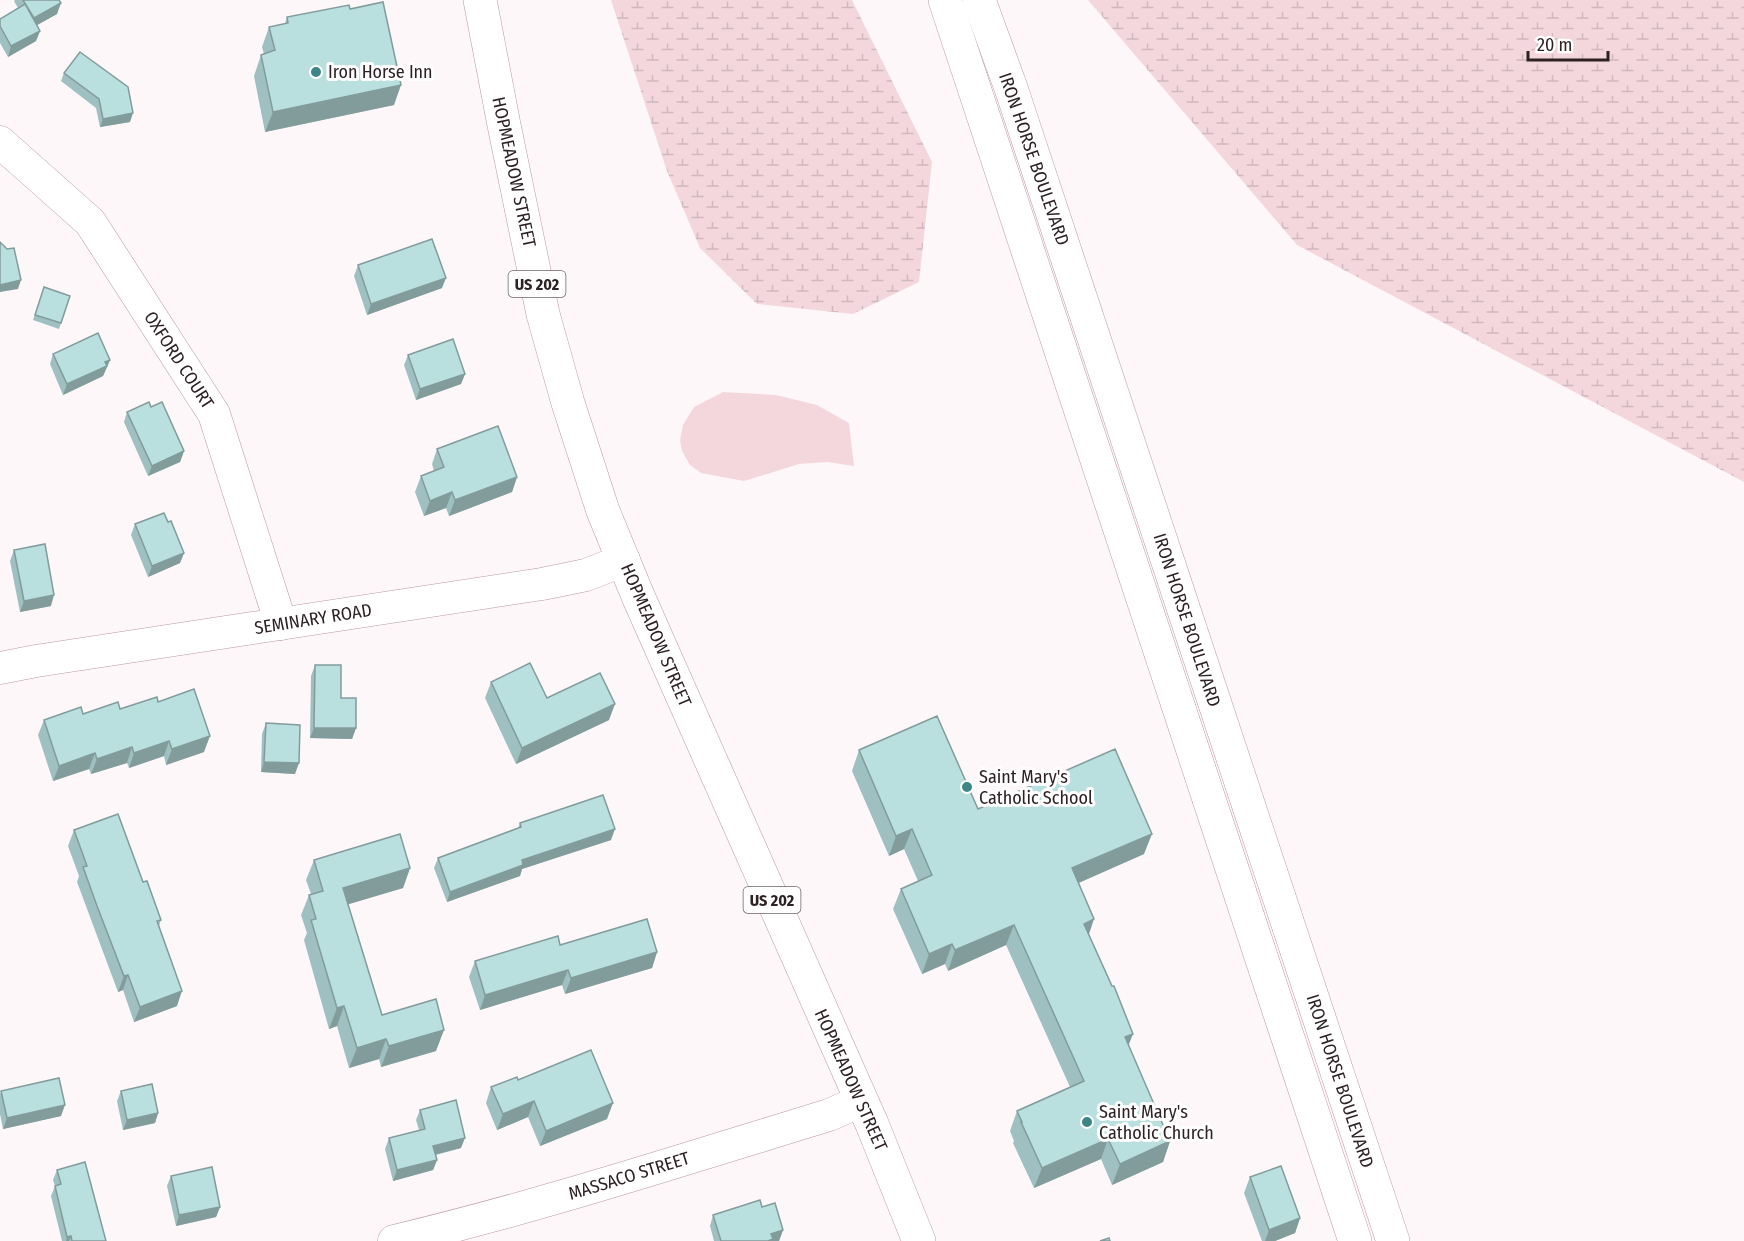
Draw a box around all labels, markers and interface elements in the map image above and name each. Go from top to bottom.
scale bar [1528,24,1608,62]
text: 20 m [1537,34,1572,56]
place label: Iron Horse Inn [328,61,433,83]
marker: Iron Horse Inn [309,65,323,79]
street label: IRON HORSE BOULEVARD [994,70,1074,248]
street label: HOPMEADOW STREET [487,95,541,250]
road number: US 202 [508,271,566,297]
street label: OXFORD COURT [139,307,219,413]
street label: IRON HORSE BOULEVARD [1149,530,1225,710]
street label: HOPMEADOW STREET [616,560,696,710]
street label: SEMINARY ROAD [253,599,373,639]
place label: Saint Mary's Catholic School [979,766,1093,809]
marker: Saint Mary's Catholic School [960,780,974,794]
road number: US 202 [744,887,800,913]
street label: IRON HORSE BOULEVARD [1302,991,1378,1171]
street label: HOPMEADOW STREET [810,1006,892,1155]
place label: Saint Mary's Catholic Church [1099,1101,1214,1144]
marker: Saint Mary's Catholic Church [1080,1115,1094,1129]
street label: MASSACO STREET [566,1147,693,1205]

